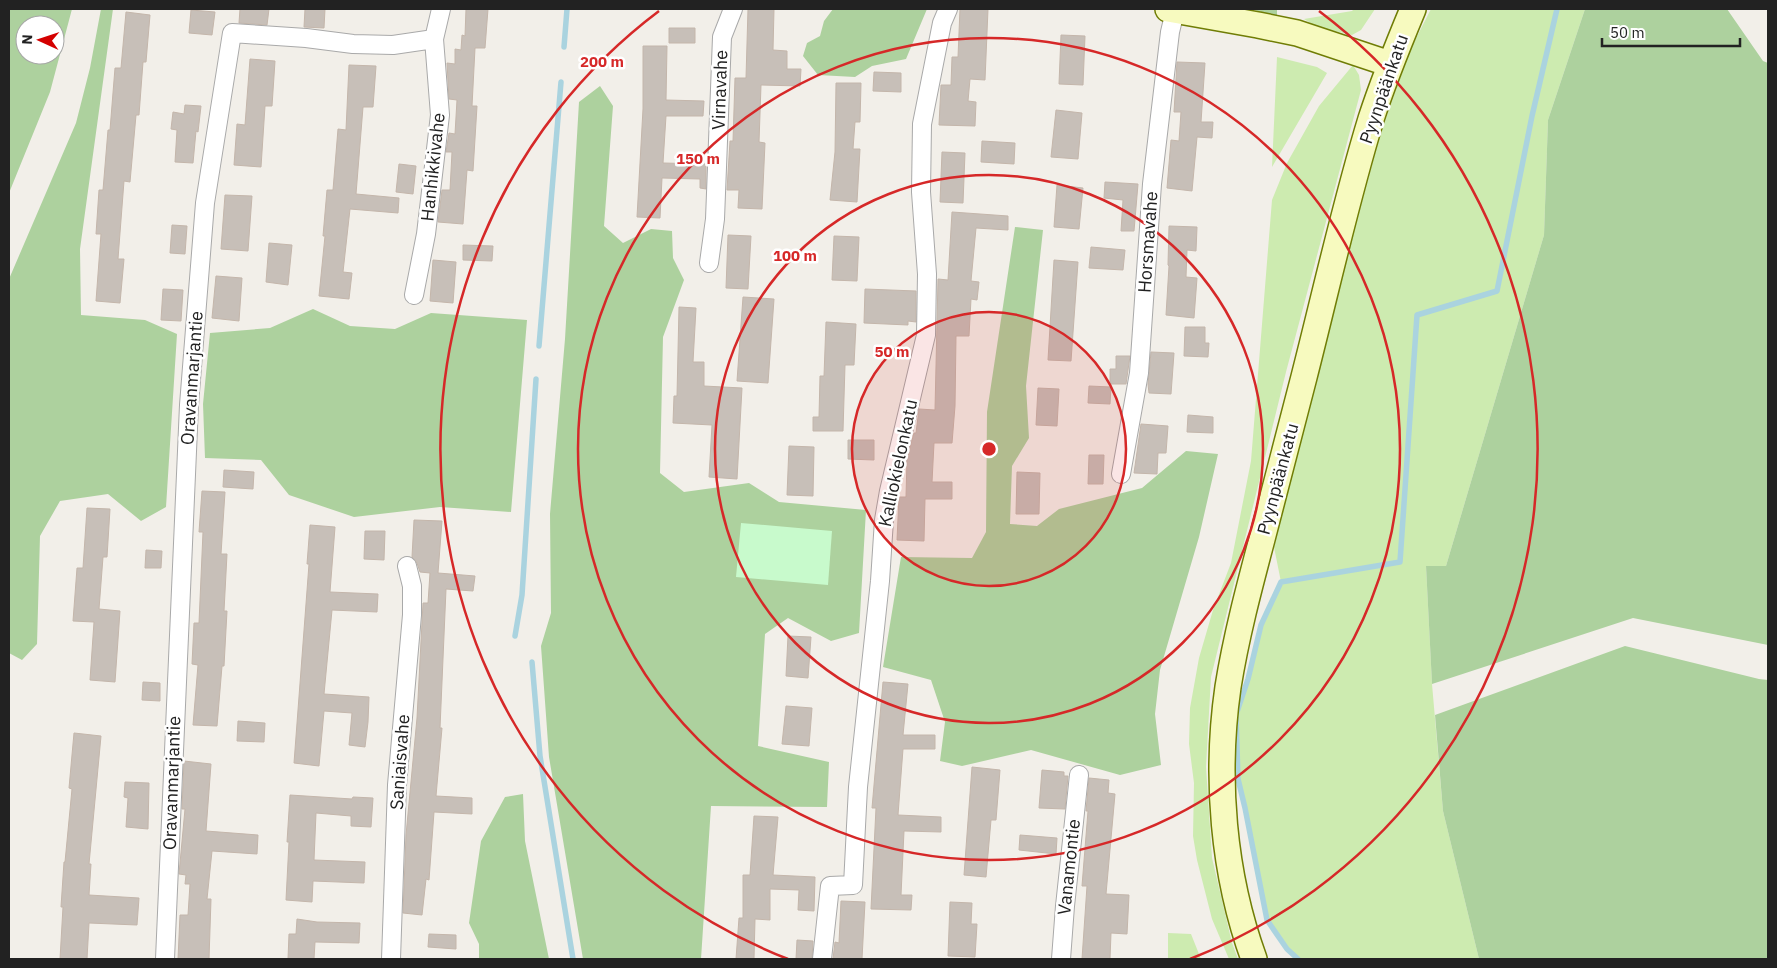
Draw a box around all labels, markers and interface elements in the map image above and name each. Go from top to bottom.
north arrow [15,15,65,65]
scale bar [1602,15,1740,47]
text: 50 m [1610,23,1645,42]
street label: Pyynpäänkatu [1354,31,1413,147]
text: N [18,34,36,45]
street label: Virnavahe [707,49,732,130]
text: 200 m [580,52,624,71]
street label: Hanhikkivahe [415,111,450,222]
text: 150 m [676,149,720,168]
street label: Horsmavahe [1132,190,1163,294]
text: 100 m [773,246,817,265]
street label: Oravanmarjantie [175,310,208,446]
text: 50 m [875,342,909,361]
street label: Kalliokielonkatu [873,397,922,529]
street label: Pyynpäänkatu [1252,421,1303,537]
centre of rings [980,440,998,458]
street label: Saniaisvahe [385,713,414,811]
street label: Oravanmarjantie [158,715,185,850]
street label: Vanamontie [1052,818,1085,916]

